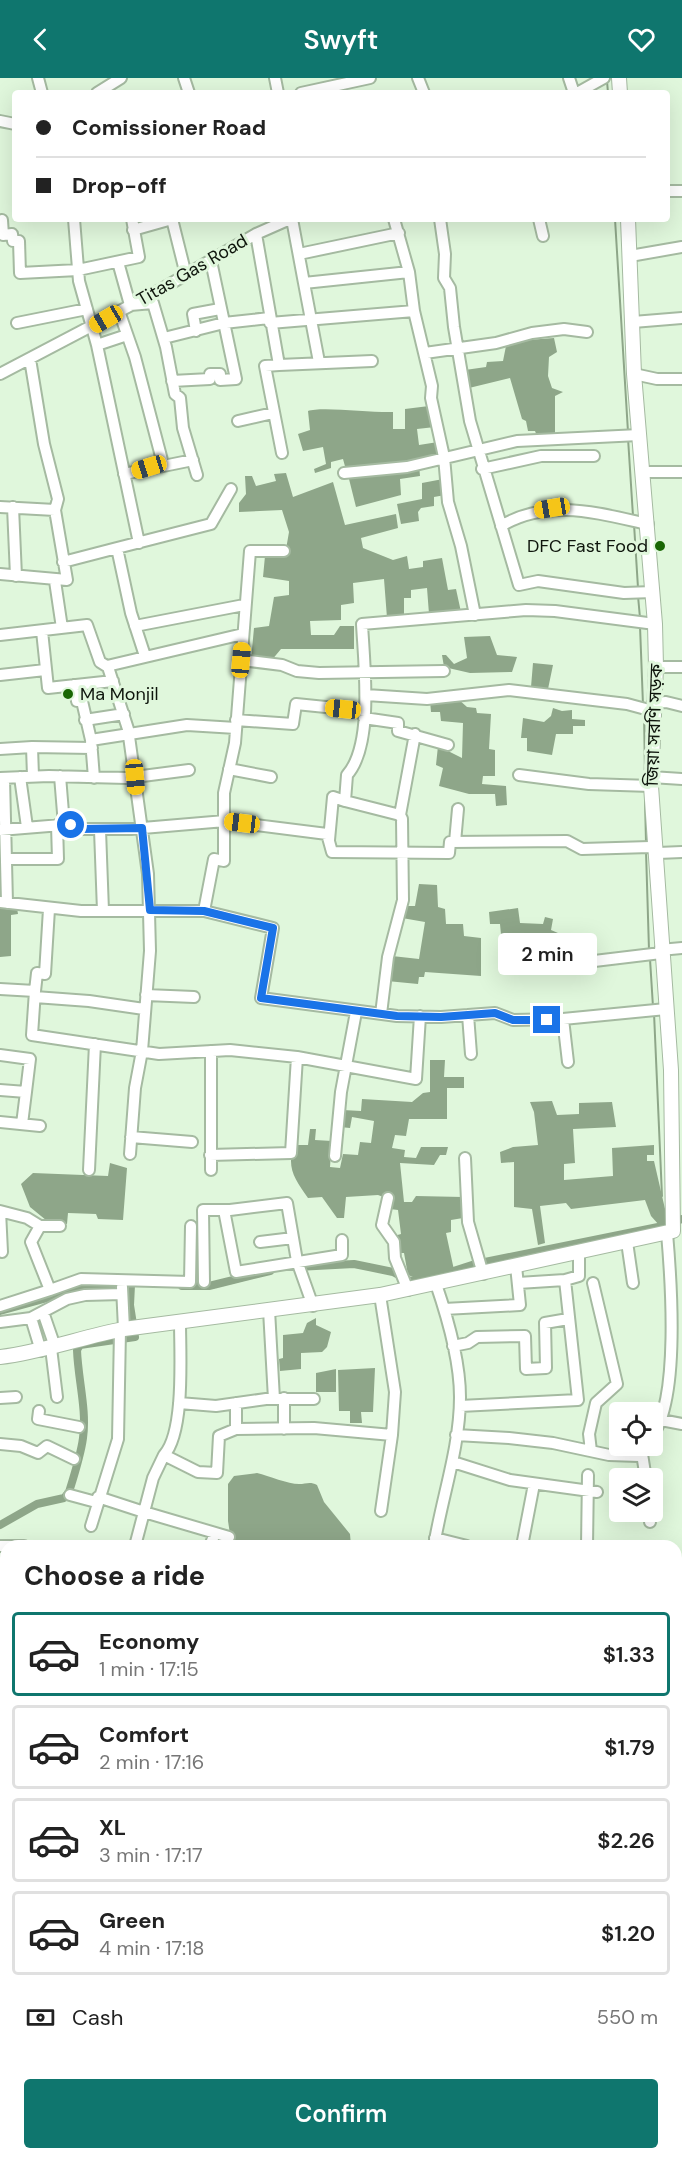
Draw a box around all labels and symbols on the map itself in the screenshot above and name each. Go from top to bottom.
street label: Titas Gas Road [132,229,252,311]
car [86,302,126,336]
car [129,453,169,481]
car [533,496,571,520]
place label: DFC Fast Food [527,534,648,558]
marker: DFC Fast Food [653,539,667,553]
car [230,641,252,679]
street label: জিয়া সরণি সড়ক [640,663,668,788]
place label: Ma Monjil [80,682,159,706]
marker: Ma Monjil [61,687,75,701]
car [324,698,362,720]
car [124,758,146,796]
route start [57,811,84,838]
car [223,812,261,834]
callout: 2 min [498,933,596,975]
route end [533,1006,560,1033]

